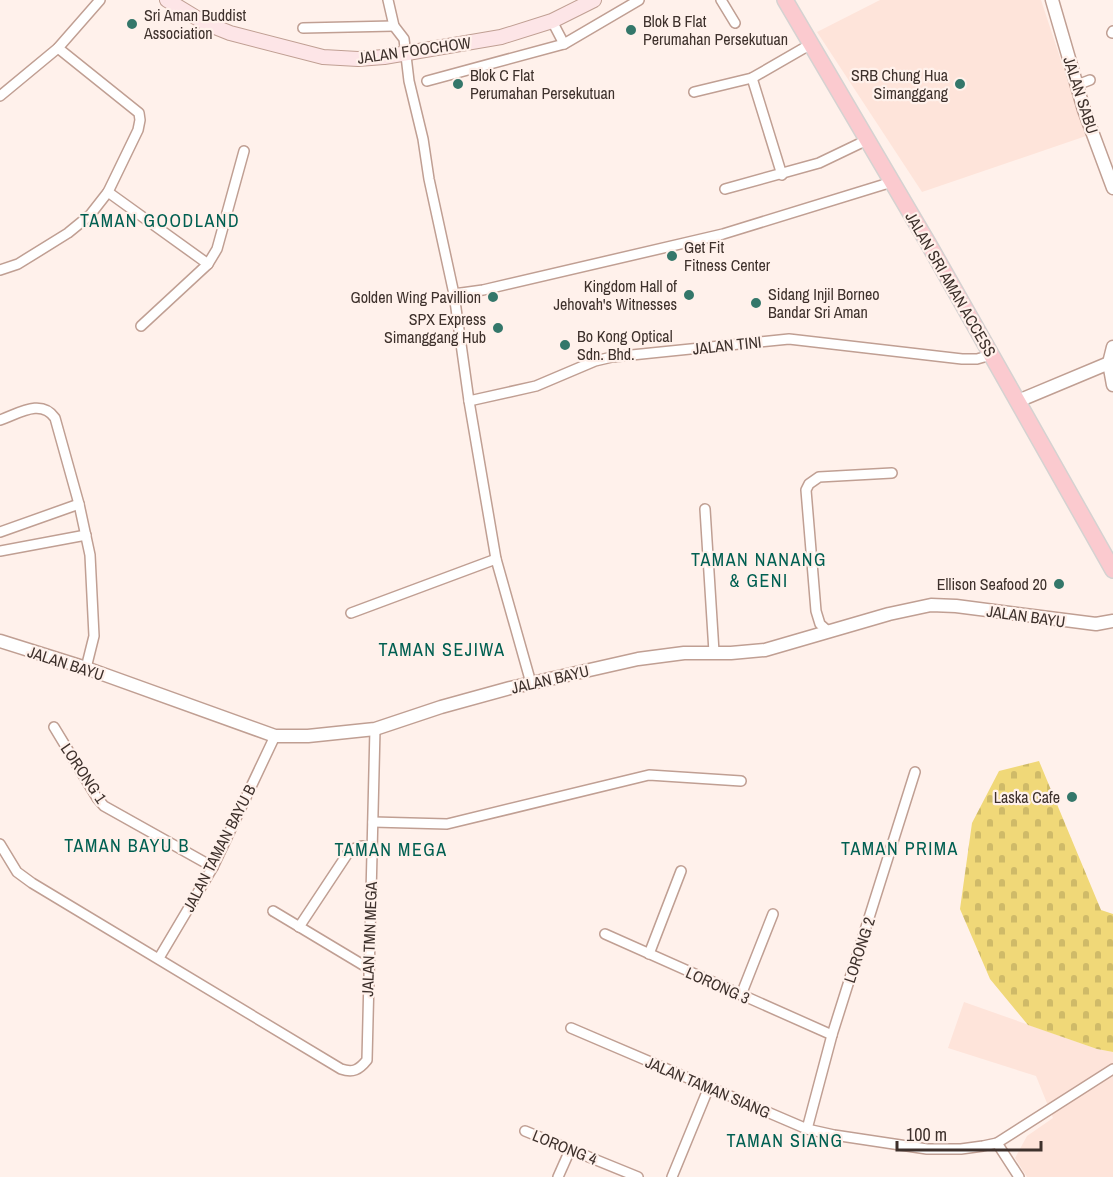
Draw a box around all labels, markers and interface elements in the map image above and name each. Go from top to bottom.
place label: Sri Aman Buddist Association [143,4,246,44]
place label: Blok B Flat Perumahan Persekutuan [643,10,788,50]
marker: Sri Aman Buddist Association [125,17,139,31]
marker: Blok B Flat Perumahan Persekutuan [624,23,638,37]
street label: JALAN FOOCHOW [356,31,473,69]
street label: JALAN SABU [1058,53,1104,137]
place label: Blok C Flat Perumahan Persekutuan [470,64,615,104]
place label: SRB Chung Hua Simanggang [851,64,949,104]
marker: Blok C Flat Perumahan Persekutuan [451,77,465,91]
marker: SRB Chung Hua Simanggang [953,77,967,91]
street label: JALAN SRI AMAN ACCESS [900,207,1002,361]
district label: TAMAN GOODLAND [80,208,240,233]
place label: Get Fit Fitness Center [684,236,771,276]
marker: Get Fit Fitness Center [665,249,679,263]
place label: Kingdom Hall of Jehovah's Witnesses [553,275,677,315]
place label: Sidang Injil Borneo Bandar Sri Aman [768,283,880,323]
place label: Golden Wing Pavillion [350,286,481,308]
marker: Kingdom Hall of Jehovah's Witnesses [682,288,696,302]
marker: Golden Wing Pavillion [486,290,500,304]
marker: Sidang Injil Borneo Bandar Sri Aman [749,296,763,310]
place label: SPX Express Simanggang Hub [384,308,486,348]
marker: SPX Express Simanggang Hub [491,321,505,335]
place label: Bo Kong Optical Sdn. Bhd. [577,325,673,365]
street label: JALAN TINI [692,330,762,360]
marker: Bo Kong Optical Sdn. Bhd. [558,338,572,352]
district label: TAMAN NANANG & GENI [691,547,827,593]
place label: Ellison Seafood 20 [937,573,1047,595]
marker: Ellison Seafood 20 [1052,577,1066,591]
street label: JALAN BAYU [985,600,1067,632]
district label: TAMAN SEJIWA [378,637,506,662]
street label: JALAN BAYU [25,640,107,686]
street label: JALAN BAYU [509,659,591,699]
street label: LORONG 1 [56,739,112,808]
street label: JALAN TAMAN BAYU B [177,780,261,915]
place label: Laska Cafe [994,786,1060,808]
marker: Laska Cafe [1065,790,1079,804]
district label: TAMAN BAYU B [64,833,190,858]
district label: TAMAN PRIMA [841,836,959,861]
district label: TAMAN MEGA [334,837,448,862]
street label: JALAN TMN MEGA [356,881,382,997]
street label: LORONG 2 [838,914,880,986]
street label: LORONG 3 [683,961,753,1009]
street label: JALAN TAMAN SIANG [642,1051,774,1123]
scale bar [897,1114,1041,1152]
text: 100 m [906,1122,947,1147]
street label: LORONG 4 [529,1124,601,1170]
district label: TAMAN SIANG [726,1128,844,1153]

